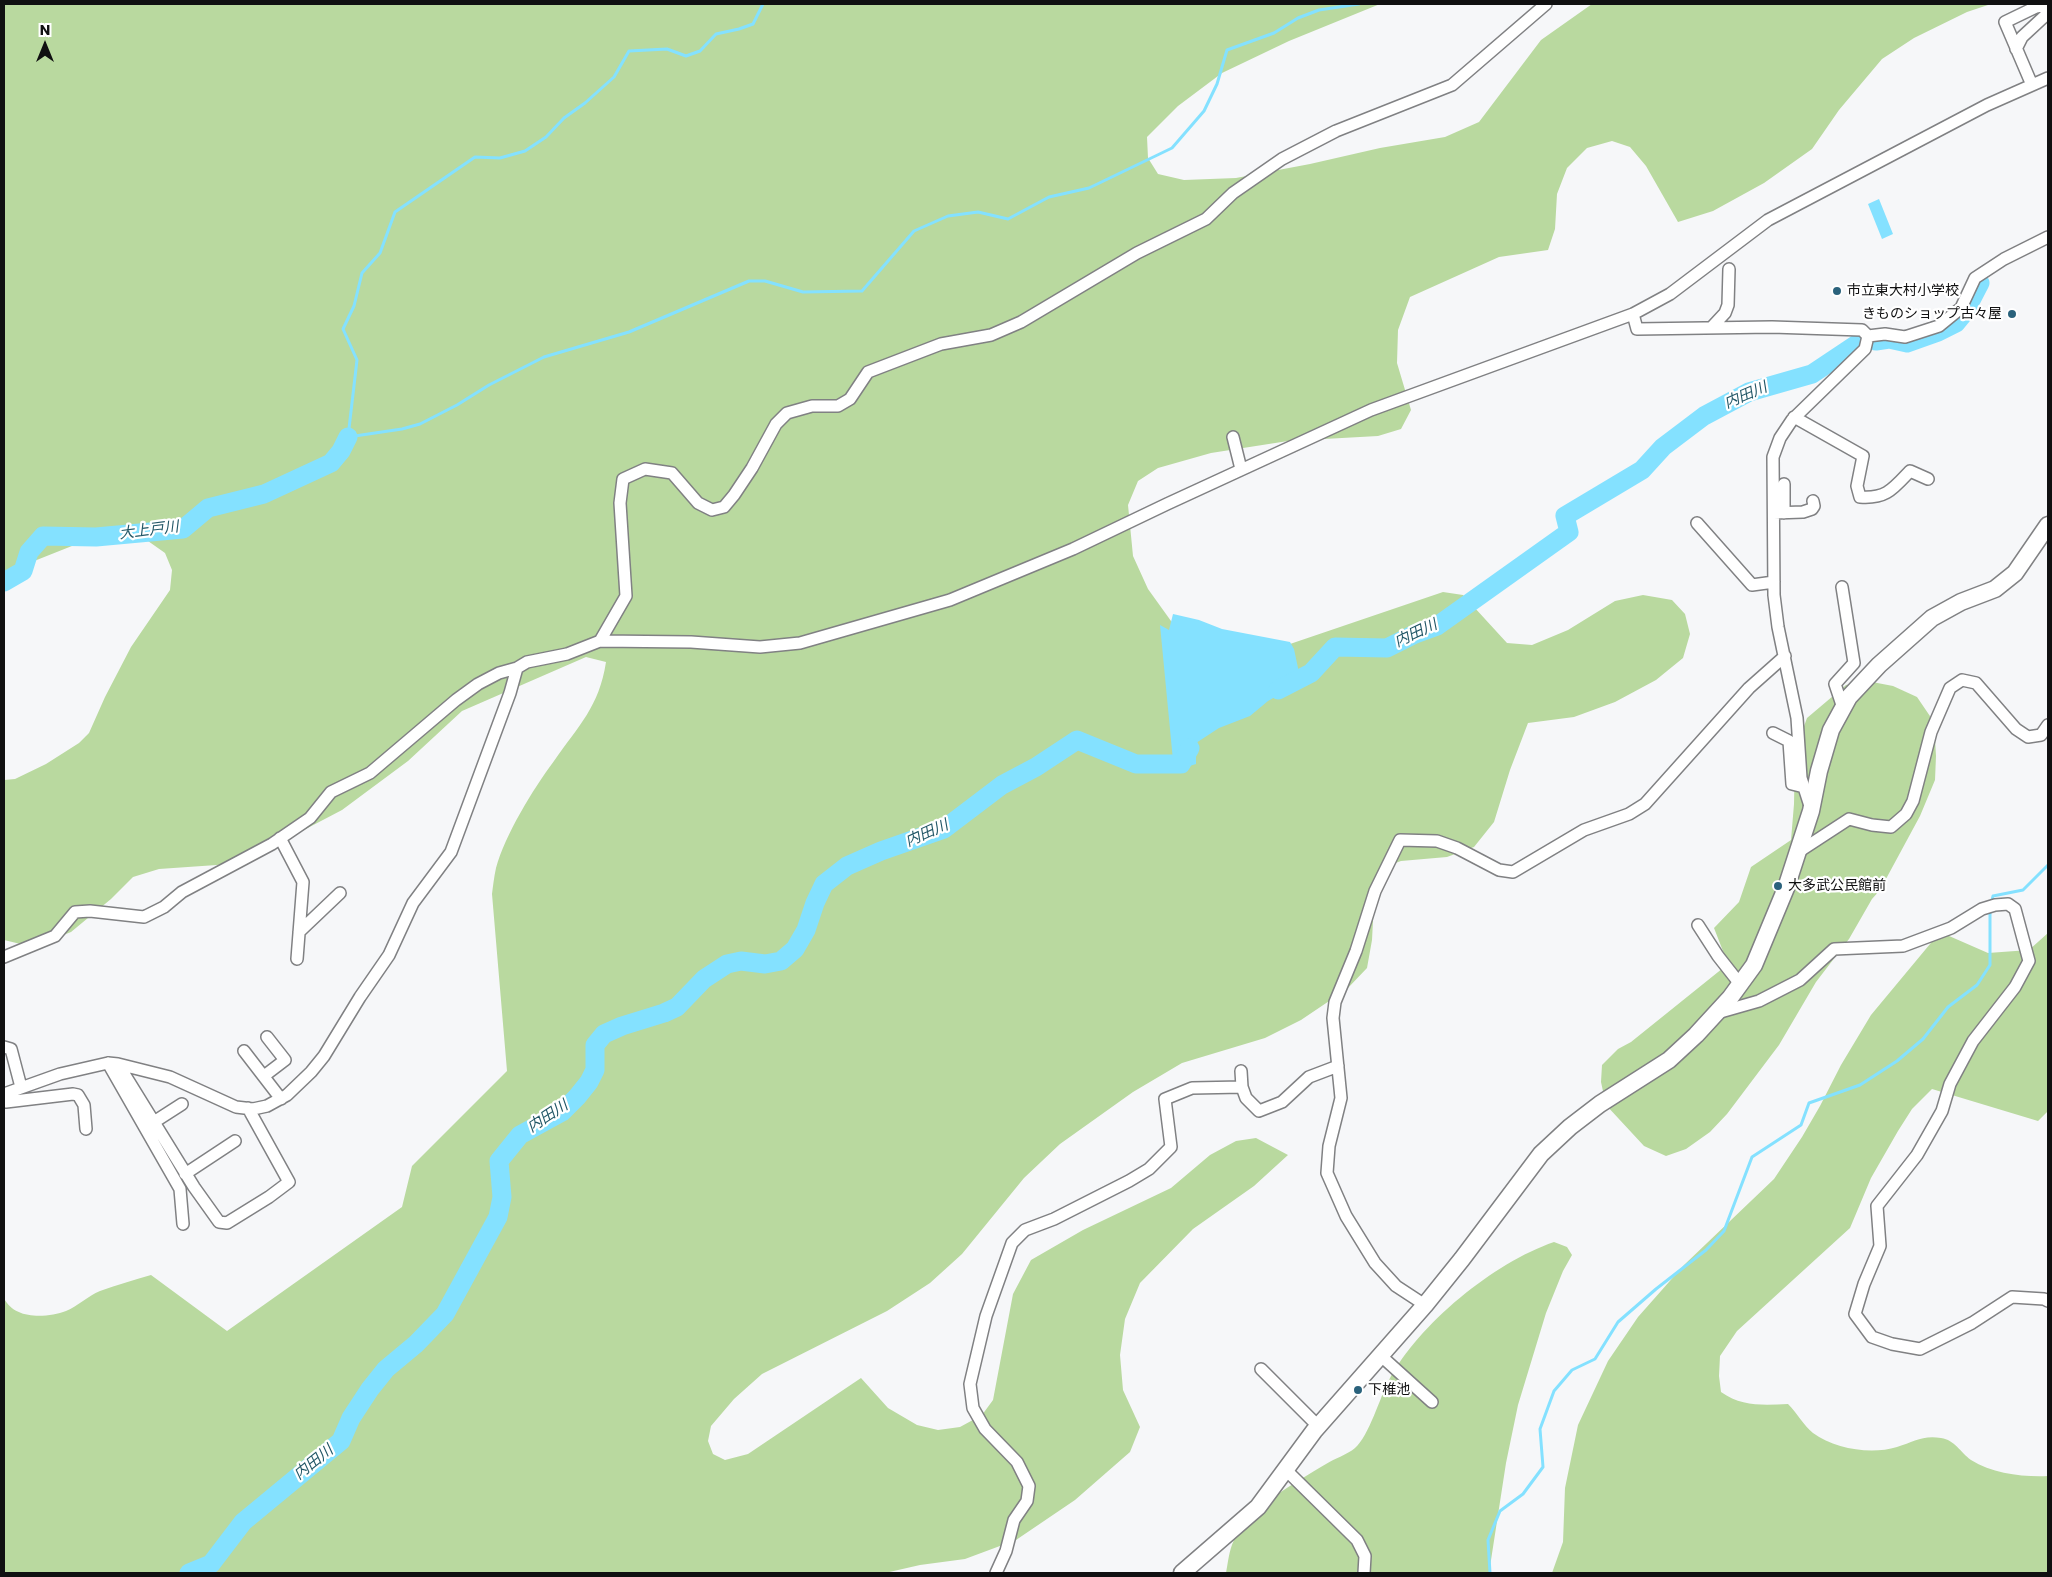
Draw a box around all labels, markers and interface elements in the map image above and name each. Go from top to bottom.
north arrow [20,20,70,70]
text: N [40,20,50,40]
place label: 市立東大村小学校 [1847,283,1959,299]
marker: 市立東大村小学校 [1831,285,1843,297]
place label: きものショップ古々屋 [1862,306,2002,322]
marker: きものショップ古々屋 [2006,308,2018,320]
water label: 内田川 [1722,379,1770,413]
water label: 大上戸川 [118,518,180,544]
water label: 内田川 [1392,616,1440,652]
water label: 内田川 [903,817,951,851]
place label: 大多武公民館前 [1788,878,1886,894]
marker: 大多武公民館前 [1772,880,1784,892]
water label: 内田川 [524,1097,572,1137]
place label: 下椎池 [1368,1382,1410,1398]
marker: 下椎池 [1352,1384,1364,1396]
water label: 内田川 [291,1442,337,1484]

